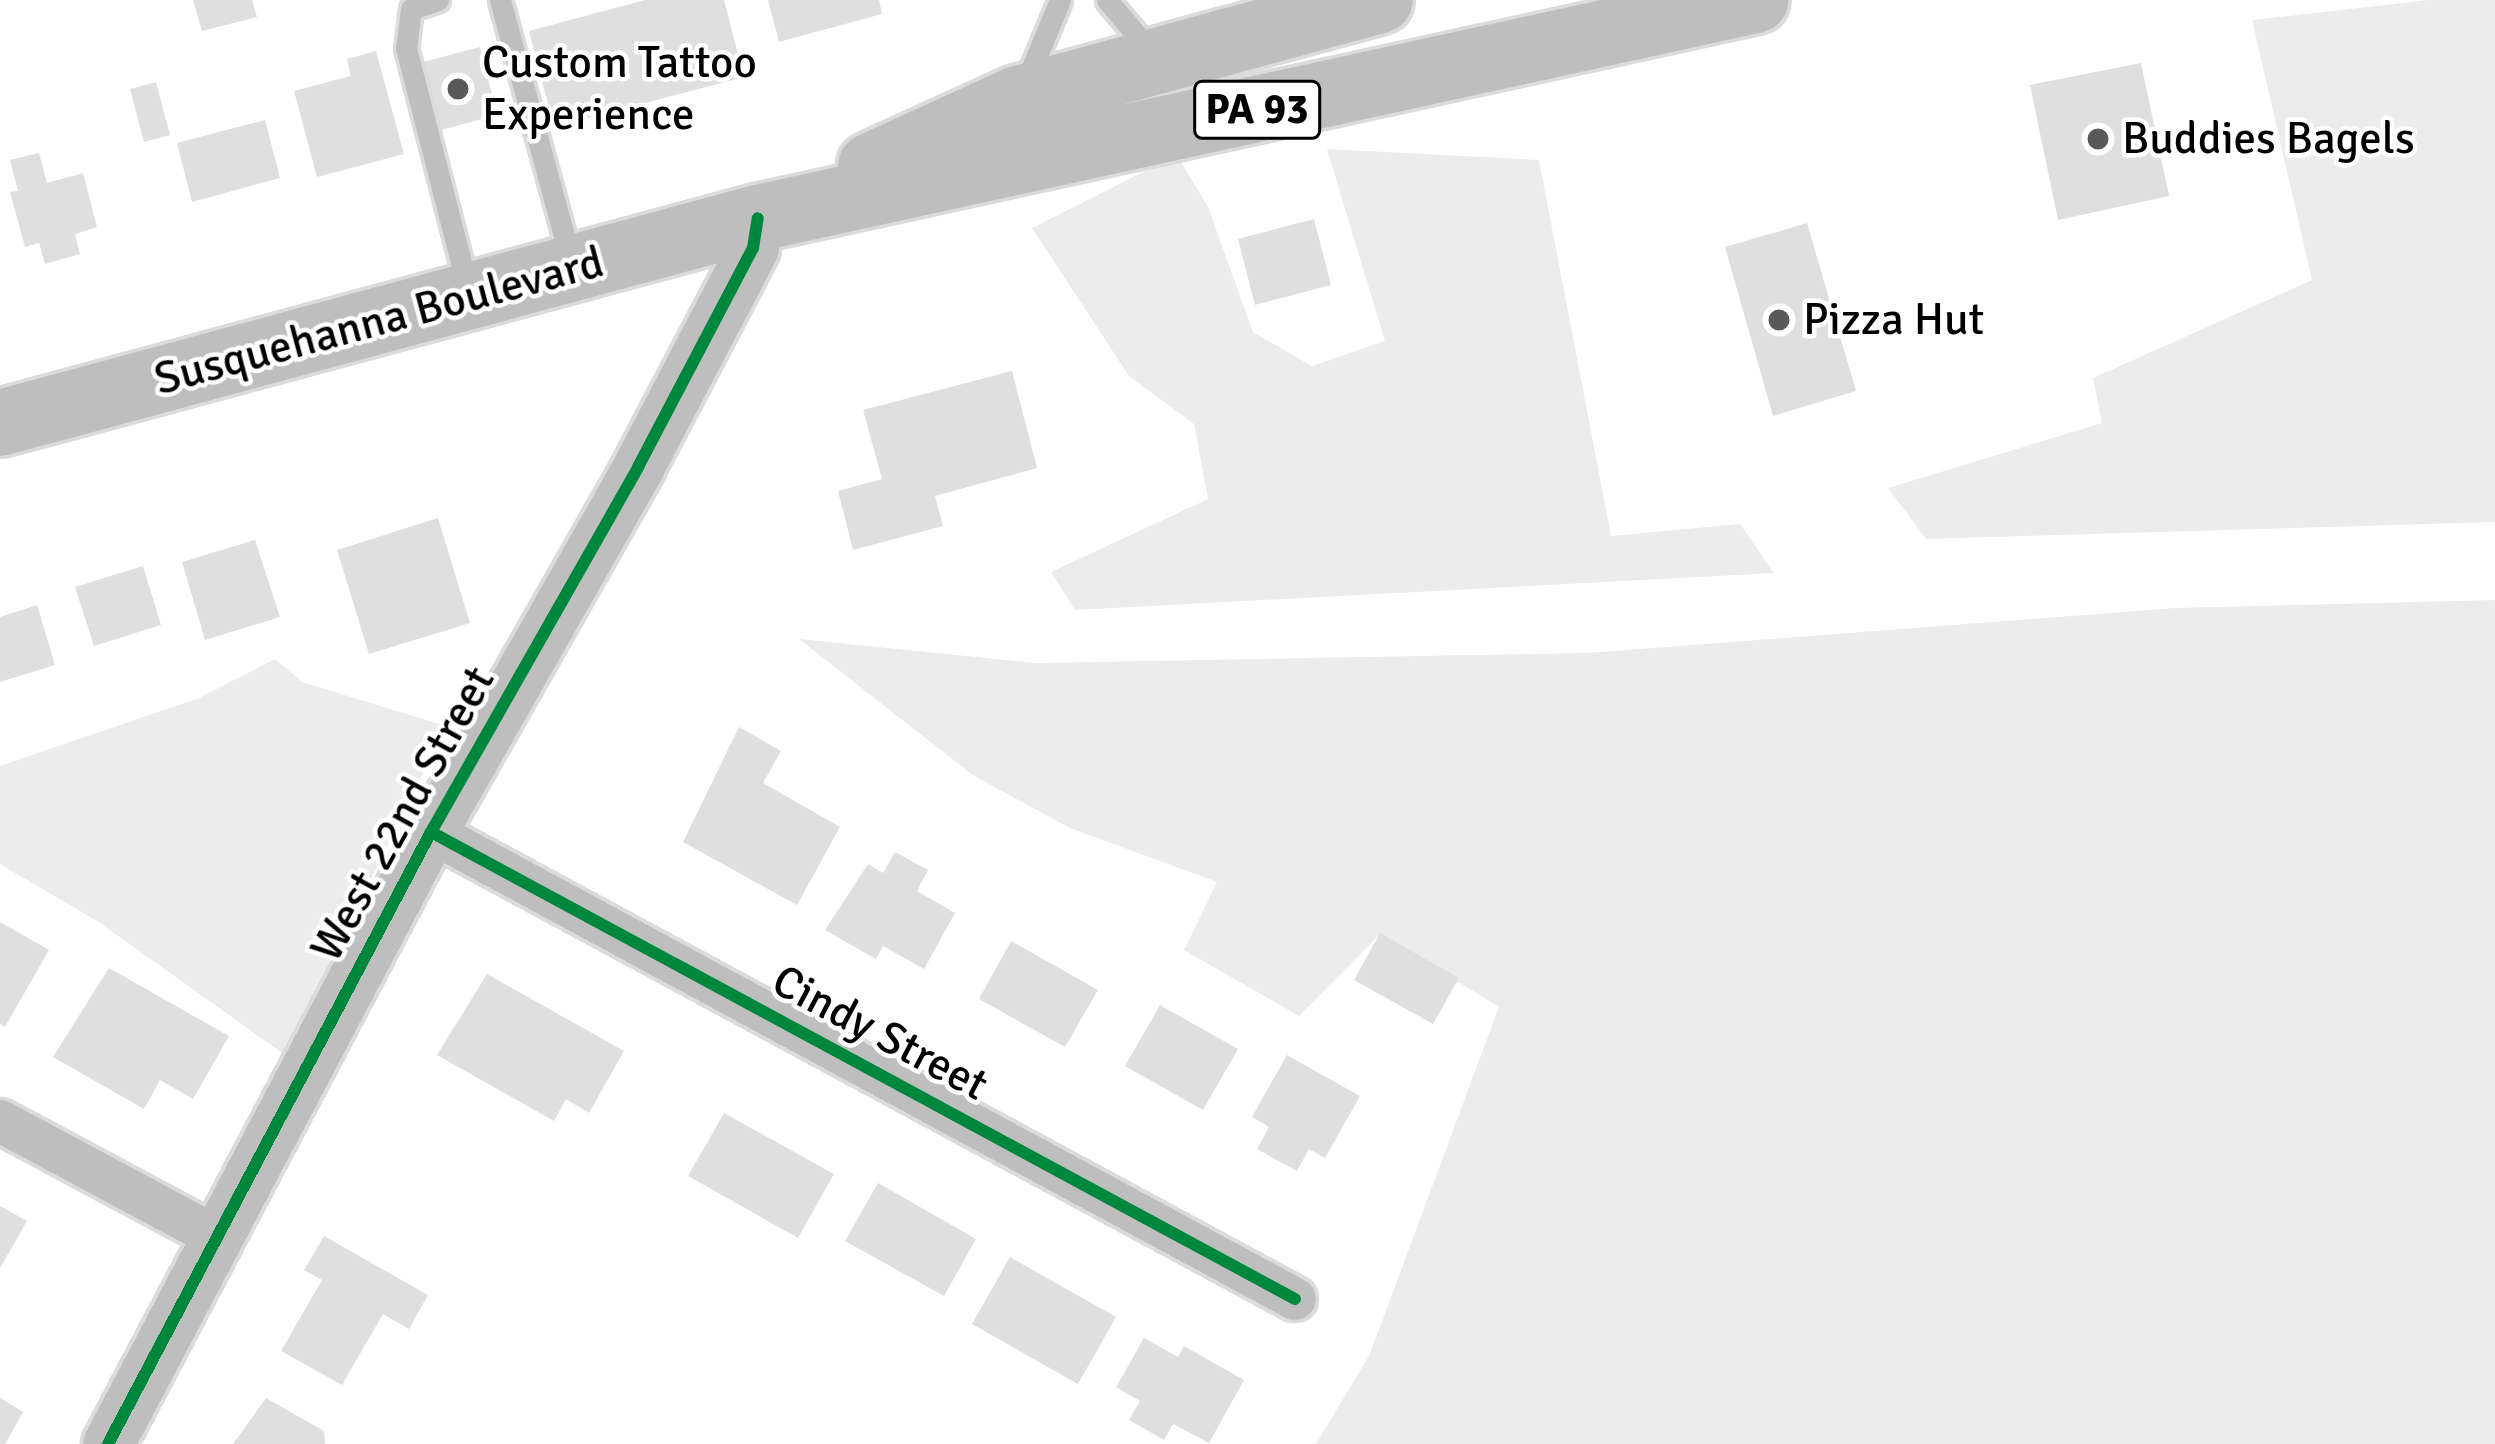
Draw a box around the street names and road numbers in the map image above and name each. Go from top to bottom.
road number: PA 93 [1191,74,1323,146]
street label: Susquehanna Boulevard [149,235,609,407]
street label: West 22nd Street [300,657,506,971]
street label: Cindy Street [763,954,997,1112]

